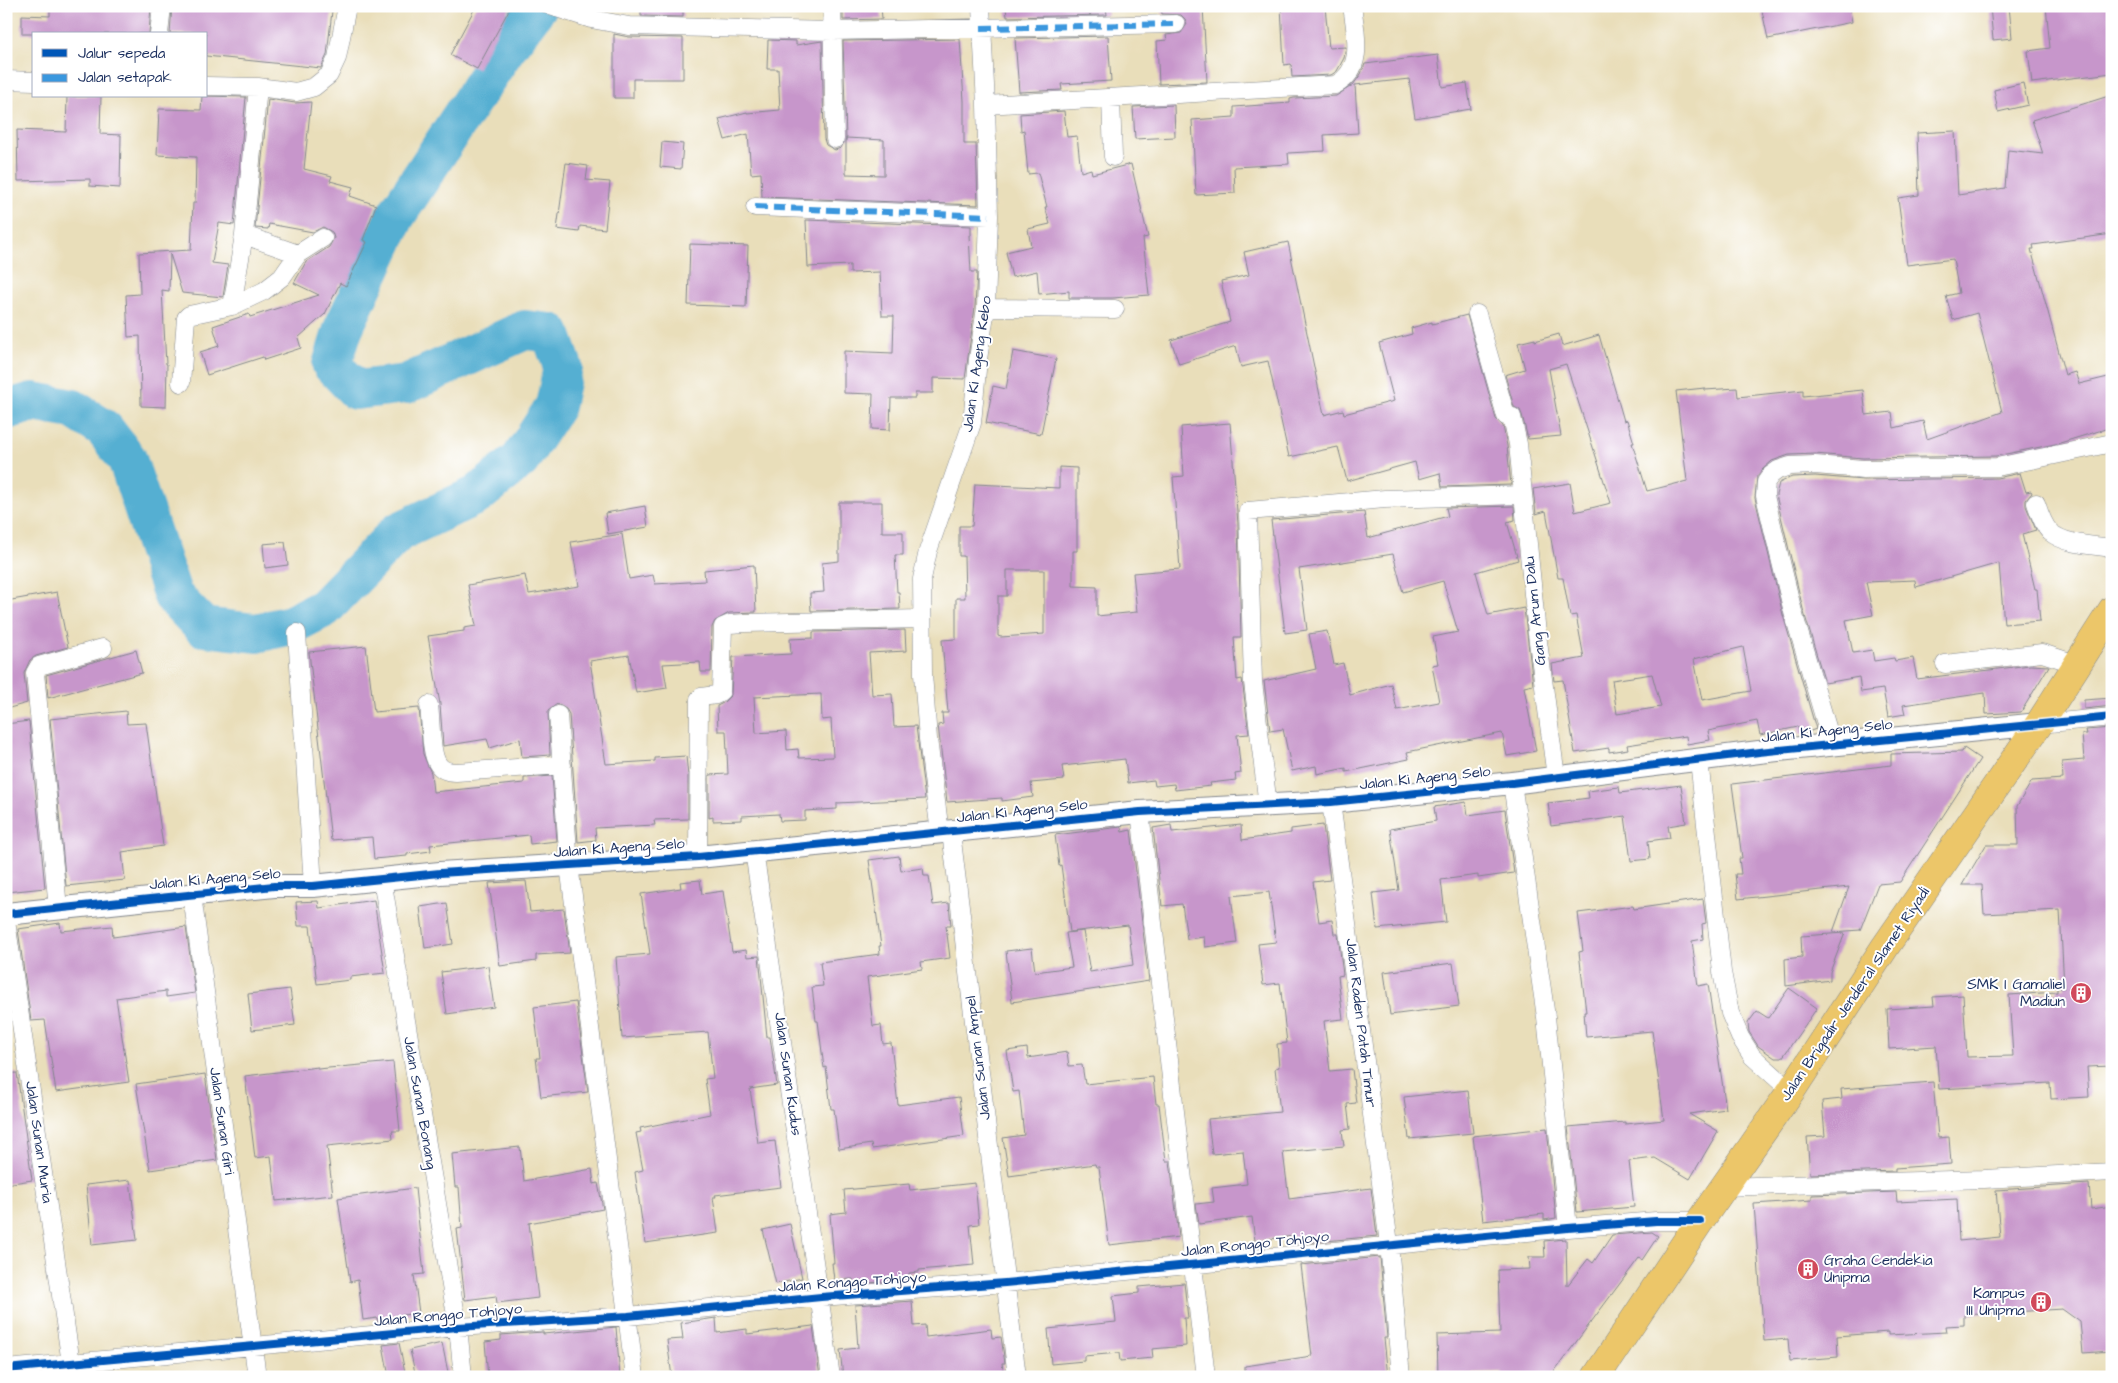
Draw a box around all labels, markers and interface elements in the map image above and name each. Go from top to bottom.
legend [32,32,208,98]
text: Jalur sepeda [78,43,166,64]
text: Jalan setapak [78,67,172,88]
street label: Jalan Ki Ageng Kebo [957,294,998,434]
street label: Gang Arum Dalu [1519,555,1552,667]
street label: Jalan Ki Ageng Selo [1760,714,1894,749]
street label: Jalan Ki Ageng Selo [1358,761,1492,796]
street label: Jalan Ki Ageng Selo [955,794,1089,829]
street label: Jalan Ki Ageng Selo [553,833,686,864]
street label: Jalan Ki Ageng Selo [148,863,282,896]
street label: Jalan Brigadir Jenderal Slamet Riyadi [1775,882,1936,1106]
street label: Jalan Raden Patah Timur [1340,937,1382,1109]
place label: SMK I Gamaliel Madiun [1967,974,2065,1012]
building icon: SMK I Gamaliel Madiun [2069,981,2093,1005]
street label: Jalan Sunan Ampel [960,995,996,1121]
street label: Jalan Sunan Kudus [769,1011,807,1138]
street label: Jalan Sunan Bonang [397,1035,442,1171]
street label: Jalan Sunan Giri [204,1066,240,1177]
street label: Jalan Sunan Muria [20,1080,58,1205]
street label: Jalan Ronggo Tohjoyo [1180,1226,1331,1263]
place label: Graha Cendekia Unipma [1824,1250,1933,1288]
building icon: Graha Cendekia Unipma [1796,1257,1820,1281]
street label: Jalan Ronggo Tohjoyo [777,1266,927,1299]
place label: Kampus III Unipma [1966,1283,2025,1321]
building icon: Kampus III Unipma [2029,1290,2053,1314]
street label: Jalan Ronggo Tohjoyo [373,1298,524,1333]

